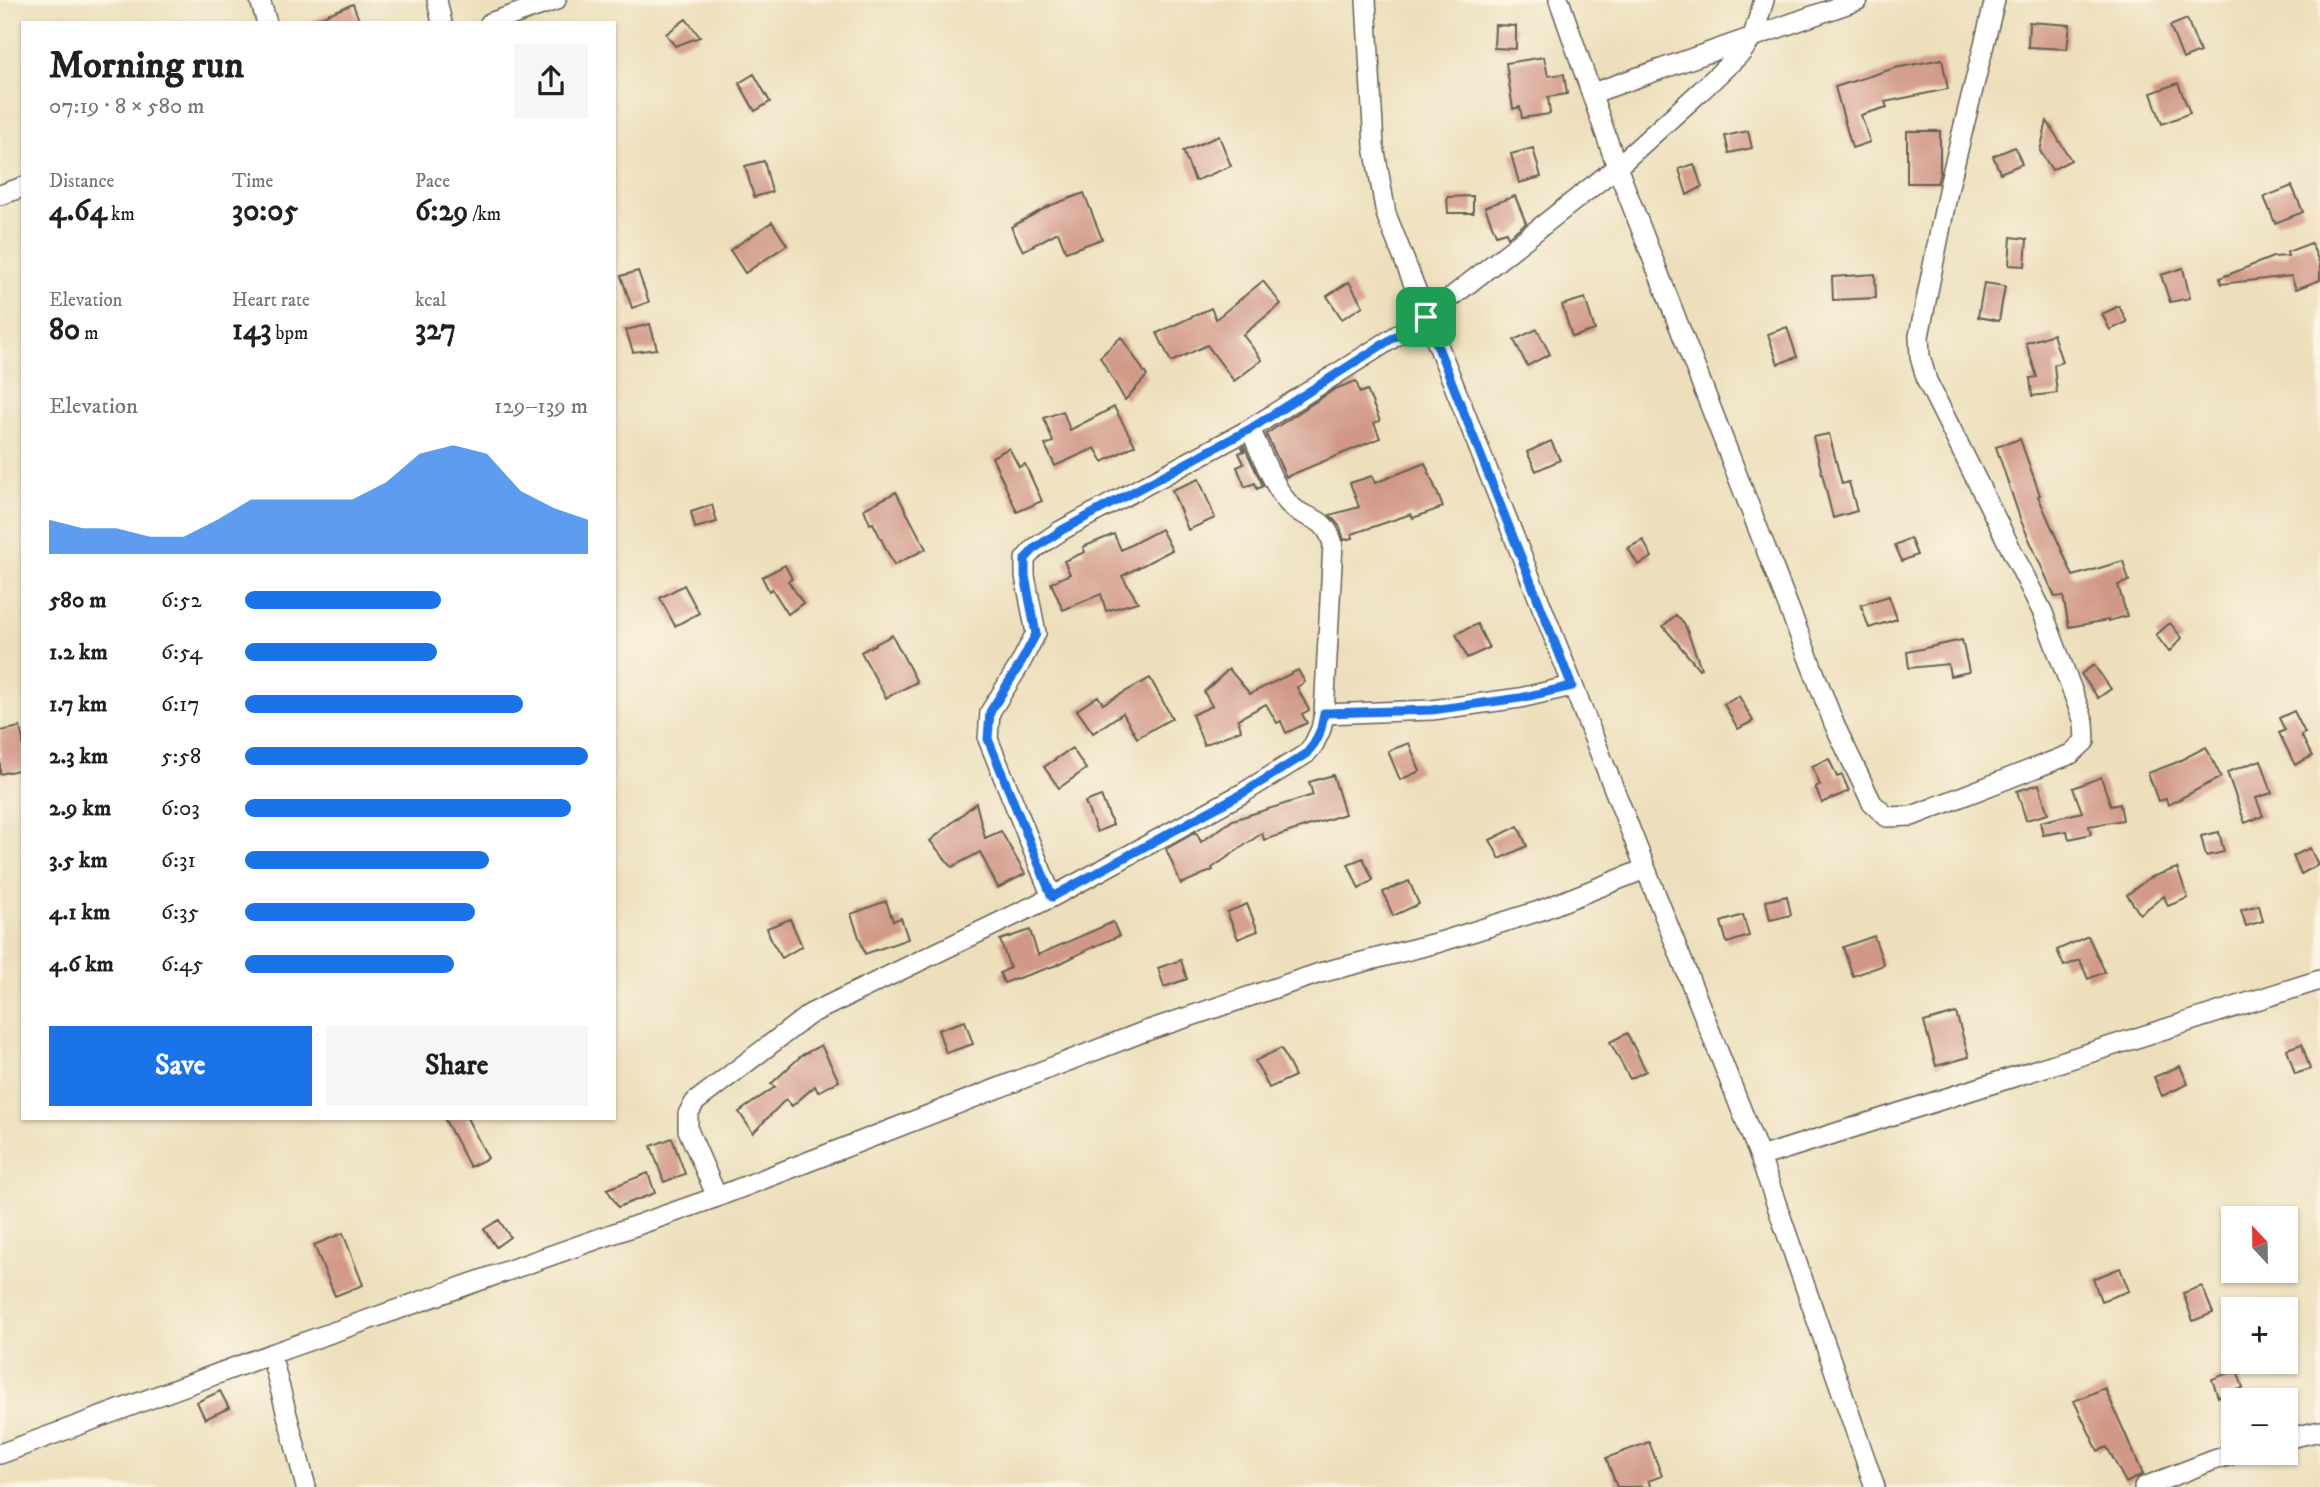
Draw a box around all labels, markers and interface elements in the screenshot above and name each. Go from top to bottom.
text: Morning run [49,42,244,90]
button: share [514,44,588,118]
text: 07:19 · 8 × 580 m [49,92,205,121]
text: Distance [49,170,114,193]
text: Time [232,170,273,193]
text: Pace [415,170,450,193]
text: 4.64 [49,193,107,230]
text: 30:05 [232,193,298,230]
text: 6:29 [415,193,468,230]
text: km [107,203,135,226]
text: /km [468,203,501,226]
pin [1396,287,1456,347]
text: Elevation [49,289,123,312]
text: Heart rate [232,289,310,312]
text: kcal [415,289,446,312]
icon: arrive [1407,298,1445,336]
text: 80 [49,312,80,349]
text: 143 [232,312,271,349]
text: 327 [415,312,456,349]
text: m [80,322,99,345]
text: bpm [271,322,308,345]
text: Elevation [49,392,138,421]
text: 129–139 m [494,392,588,421]
text: 580 m [49,586,106,615]
text: 6:52 [161,586,202,615]
text: 1.2 km [49,638,108,667]
text: 6:54 [161,638,202,667]
text: 1.7 km [49,690,107,719]
text: 6:17 [161,690,200,719]
text: 2.3 km [49,742,108,771]
text: 5:58 [161,742,201,771]
text: 2.9 km [49,794,111,823]
text: 6:03 [161,794,200,823]
text: 3.5 km [49,846,108,875]
text: 6:31 [161,846,196,875]
text: 4.1 km [49,898,110,927]
text: 6:35 [161,898,199,927]
text: 4.6 km [49,950,114,979]
text: 6:45 [161,950,204,979]
button: Save [49,1026,312,1106]
button: Share [326,1026,588,1106]
north arrow [2221,1206,2298,1283]
map controls [2221,1206,2298,1465]
button: + [2221,1297,2298,1374]
button: − [2221,1388,2298,1465]

